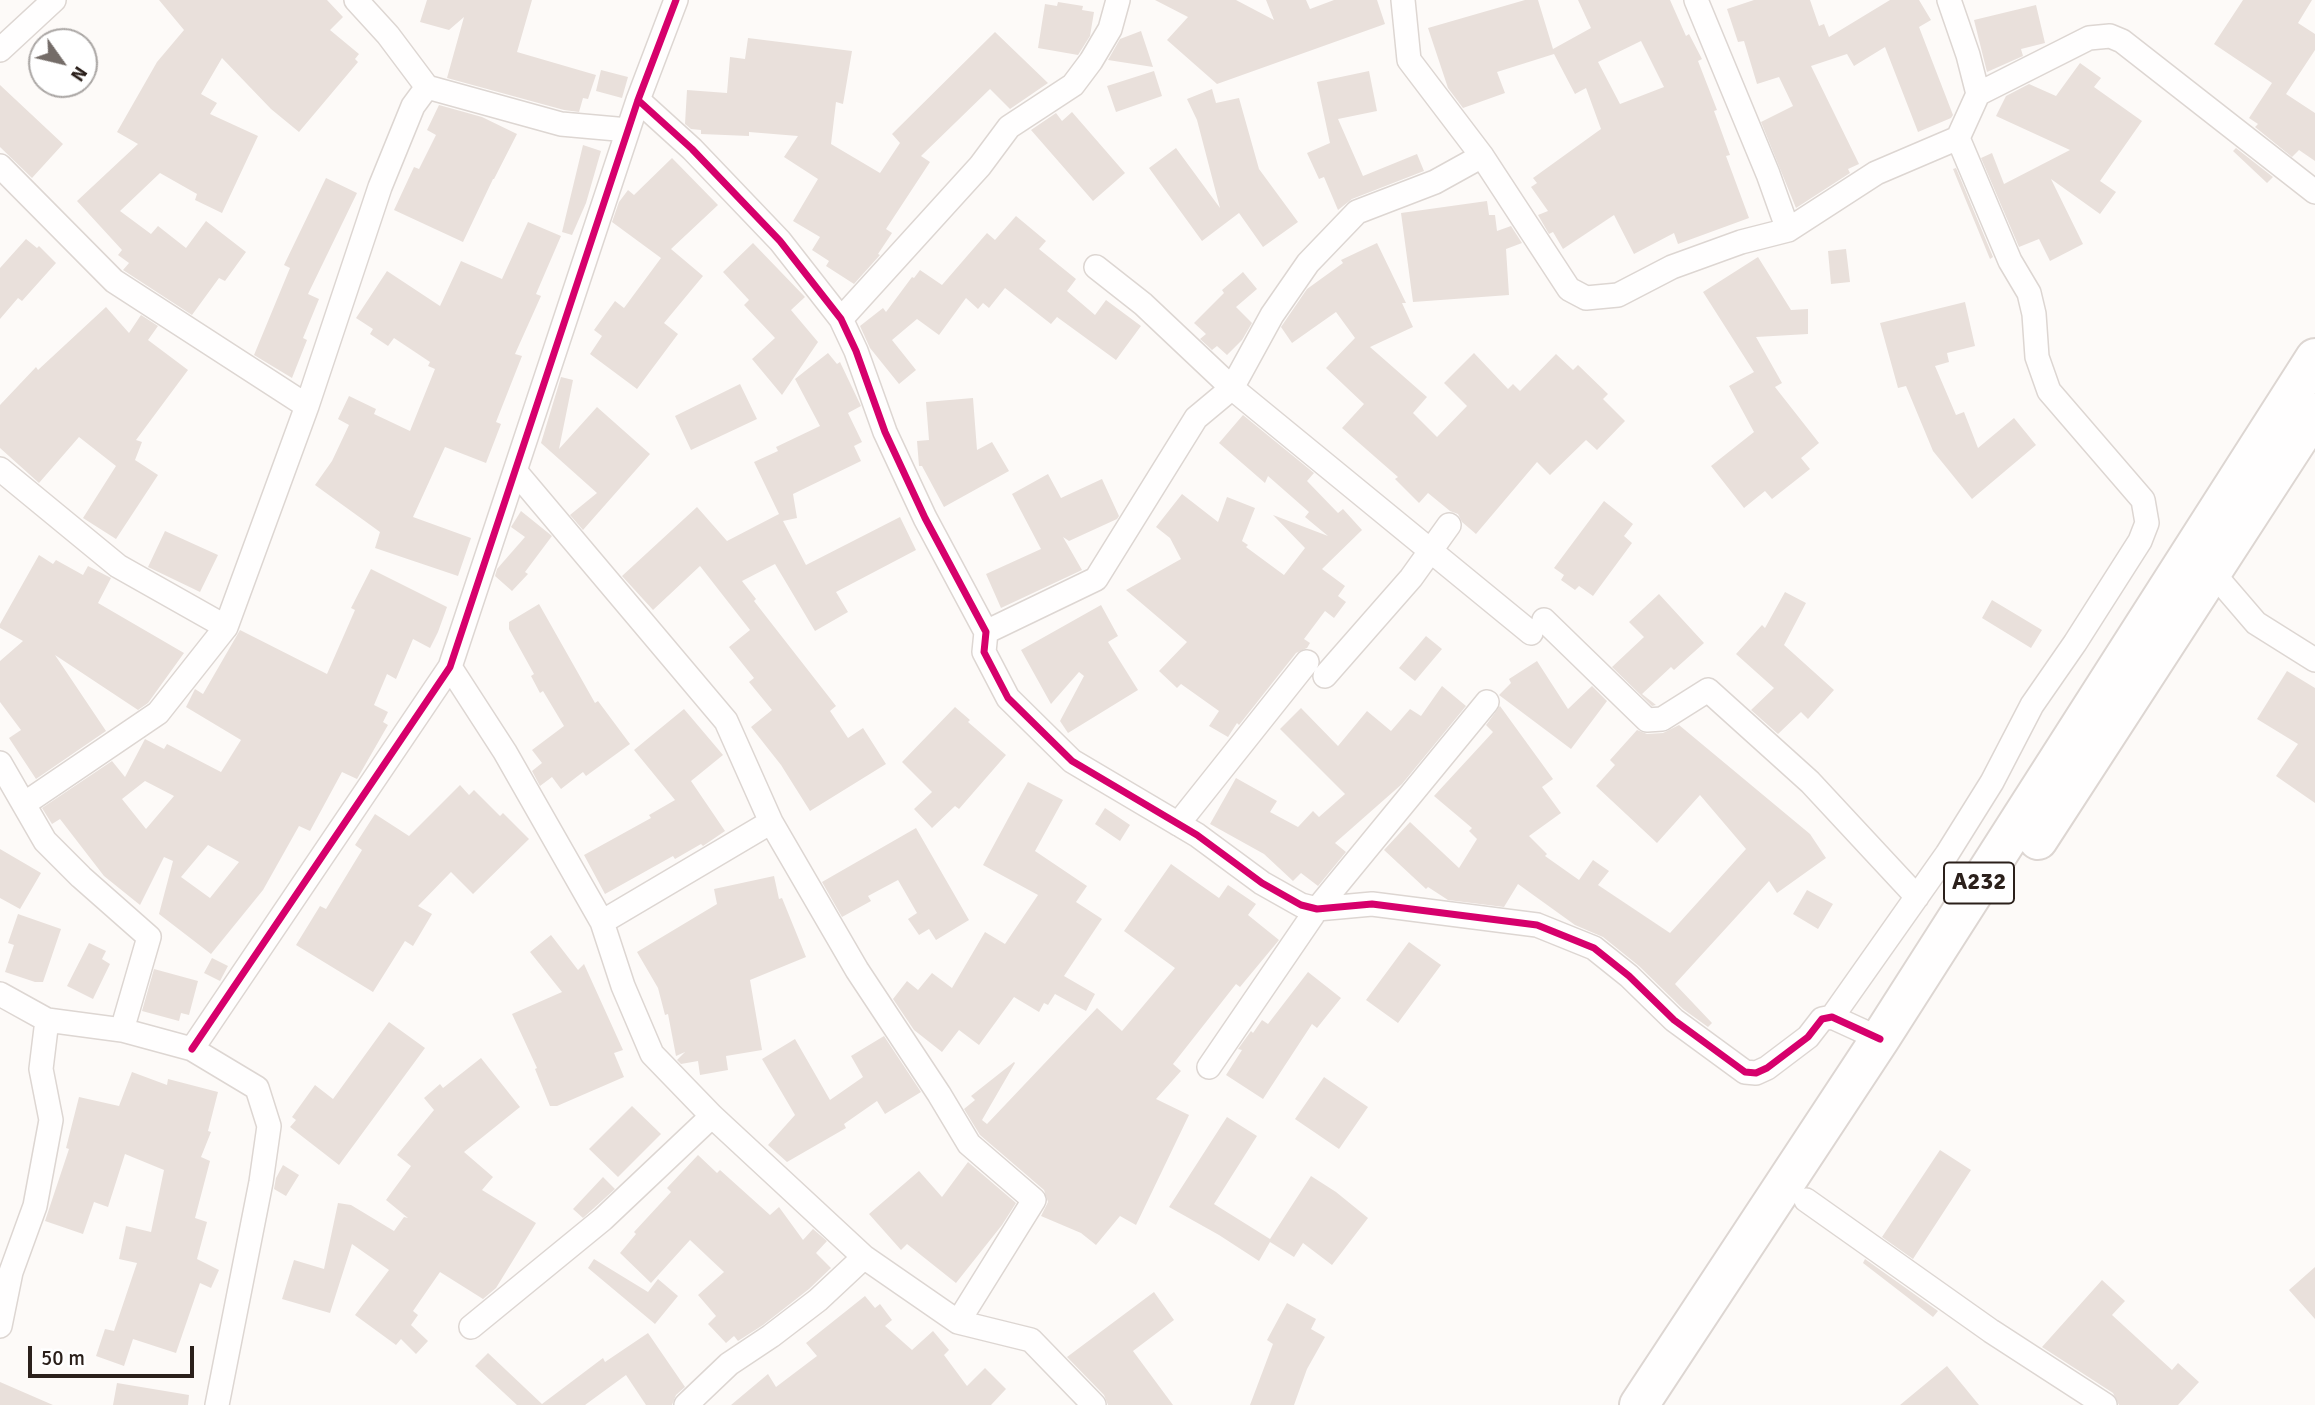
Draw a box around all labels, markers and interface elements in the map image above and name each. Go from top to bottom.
north arrow [28,28,98,98]
text: N [65,61,92,86]
road number: A232 [1944,862,2014,903]
scale bar [32,1332,198,1376]
text: 50 m [41,1345,85,1371]

